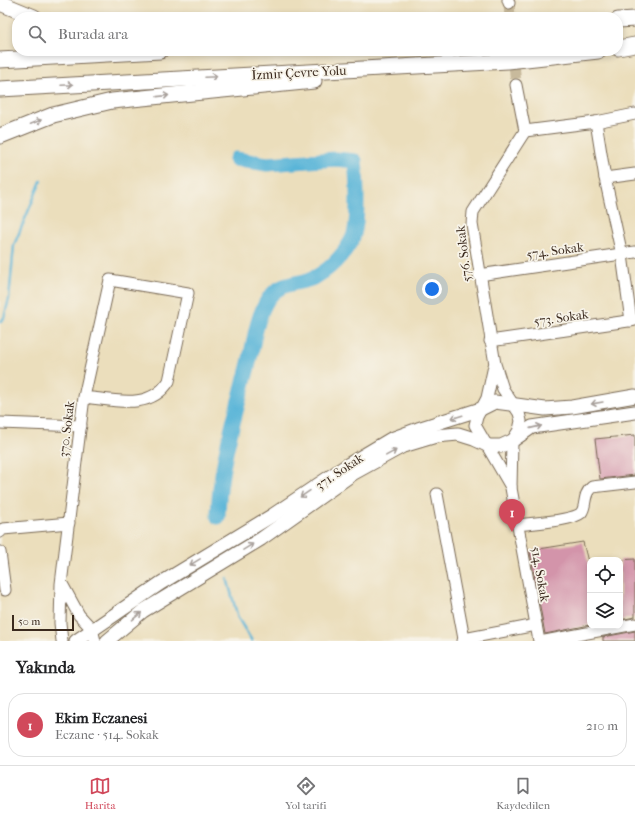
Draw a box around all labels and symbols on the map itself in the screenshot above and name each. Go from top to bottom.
street label: İzmir Çevre Yolu [251,62,348,82]
one-way arrow [204,74,217,81]
one-way arrow [60,82,73,89]
one-way arrow [156,92,169,99]
one-way arrow [30,117,42,125]
street label: 576. Sokak [453,225,474,283]
street label: 574. Sokak [526,239,585,262]
your location [422,279,442,299]
street label: 573. Sokak [533,306,590,329]
one-way arrow [590,399,603,407]
street label: 370. Sokak [56,400,77,458]
one-way arrow [451,414,464,421]
one-way arrow [530,422,543,430]
one-way arrow [385,448,397,456]
street label: 371. Sokak [313,450,366,493]
one-way arrow [300,490,311,498]
pin: 1 [499,499,525,532]
one-way arrow [242,543,254,551]
street label: 514. Sokak [528,545,553,603]
one-way arrow [189,558,200,567]
one-way arrow [132,612,143,621]
scale bar [12,613,74,632]

